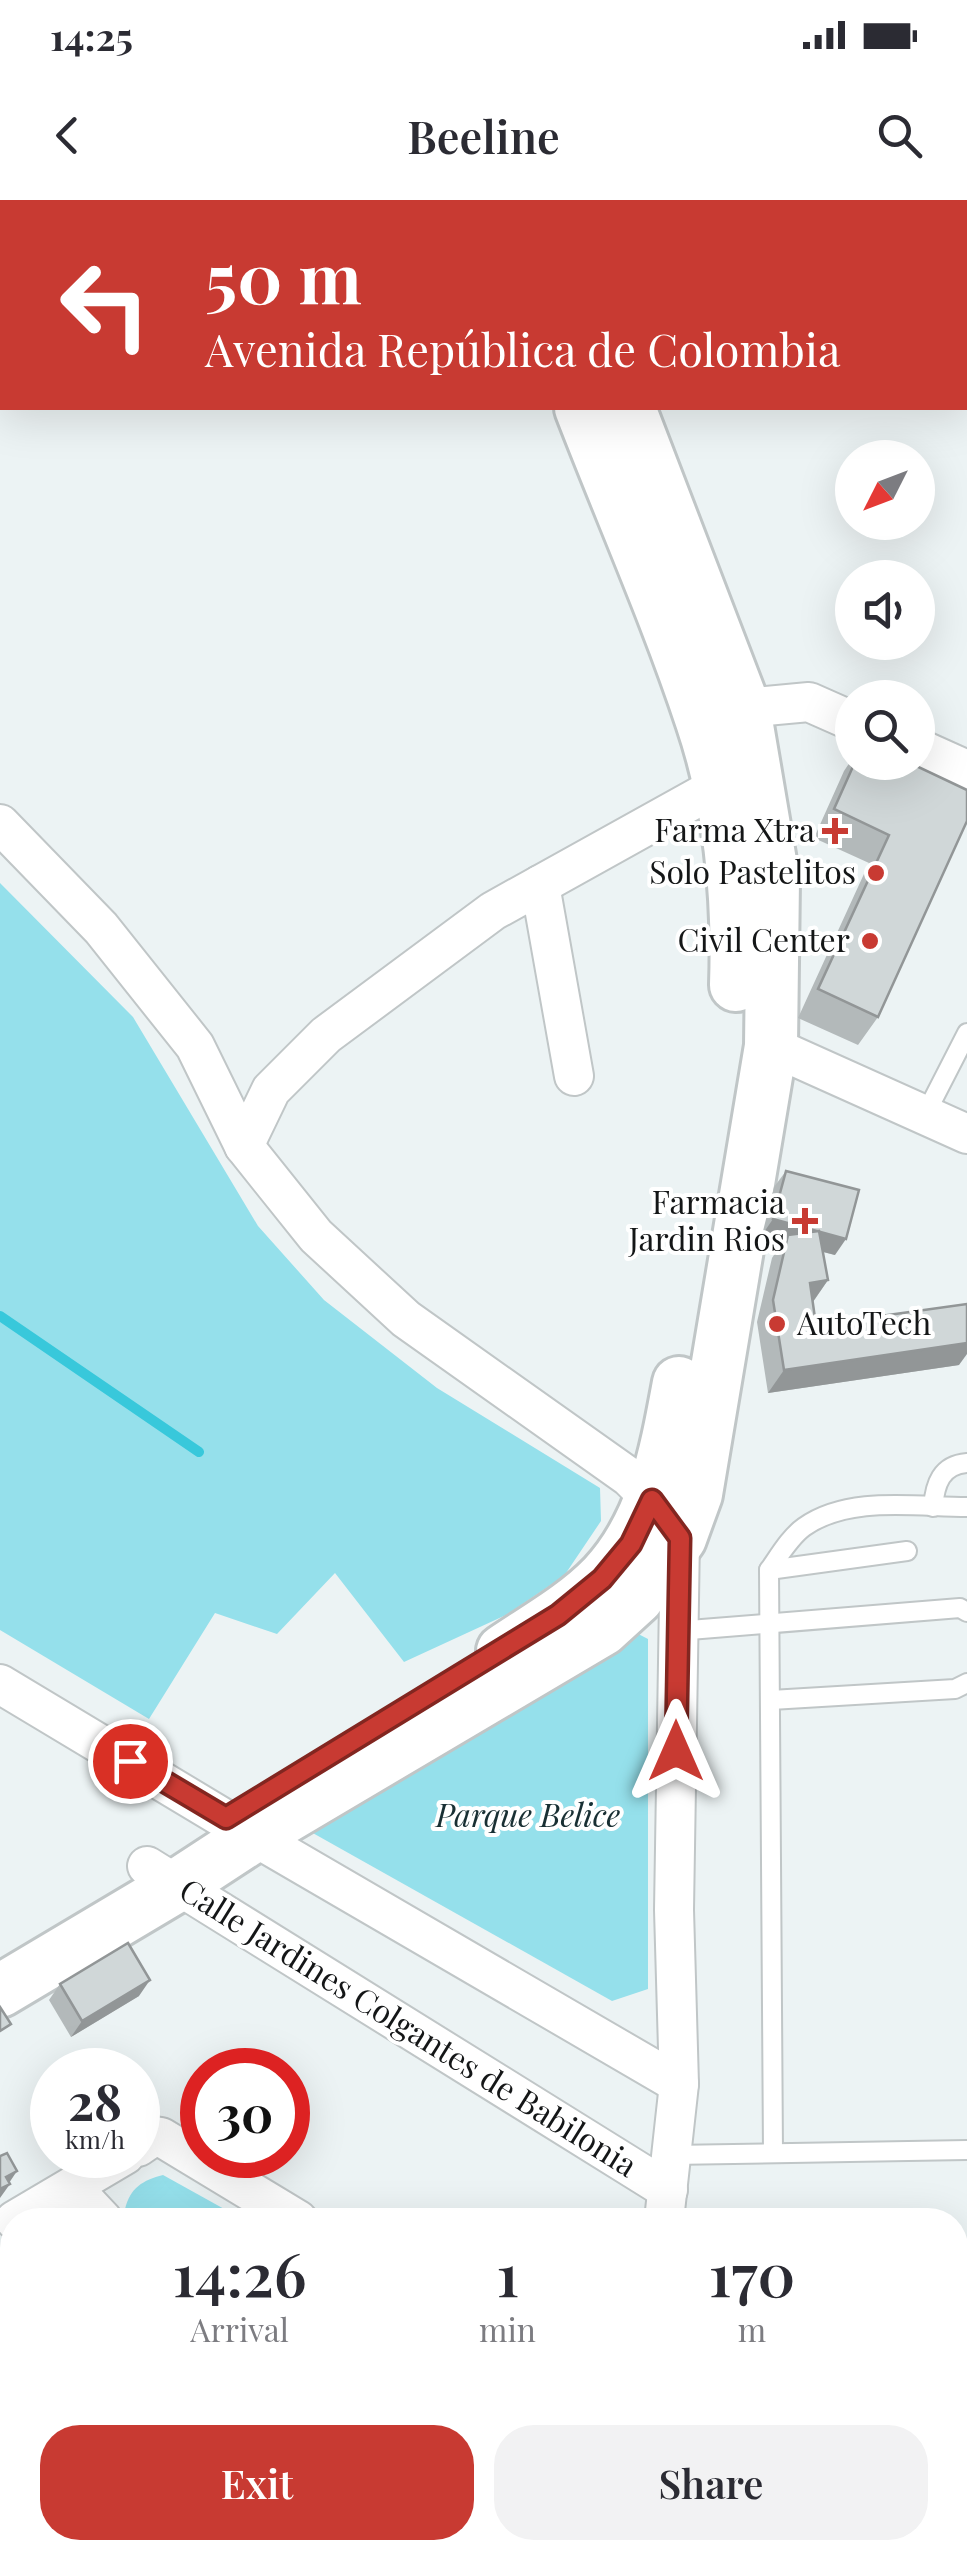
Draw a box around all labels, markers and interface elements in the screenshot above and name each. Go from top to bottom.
text: 14:25 [50,10,133,61]
text: Beeline [407,105,560,165]
icon: back [40,108,95,163]
icon: search [872,108,927,163]
text: 50 m [205,228,362,322]
icon: left [40,240,170,370]
text: Avenida República de Colombia [205,318,840,378]
north arrow [835,440,935,540]
map controls [835,440,935,780]
button: sound [835,560,935,660]
button: search [835,680,935,780]
place label: Farma Xtra [654,807,815,850]
marker: Farma Xtra [824,820,846,842]
place label: Solo Pastelitos [649,849,856,892]
marker: Solo Pastelitos [865,862,887,884]
place label: Civil Center [677,917,850,960]
marker: Civil Center [859,930,881,952]
place label: Farmacia Jardin Rios [628,1179,785,1259]
marker: Farmacia Jardin Rios [794,1210,816,1232]
place label: AutoTech [796,1300,932,1343]
marker: AutoTech [766,1313,788,1335]
position arrow [624,1699,728,1803]
pin [88,1719,173,1804]
icon: arrive [103,1734,158,1789]
park label: Parque Belice [434,1792,621,1835]
street label: Calle Jardines Colgantes de Babilonia [173,1867,646,2185]
speed limit sign: 30 [180,2048,310,2178]
text: 28 [68,2067,122,2134]
text: km/h [65,2122,125,2155]
text: 14:26 [173,2232,307,2312]
text: 1 [496,2232,519,2312]
text: 170 [709,2232,795,2312]
text: Arrival [190,2307,289,2350]
text: min [479,2307,536,2350]
text: m [738,2307,766,2350]
button: Exit [40,2425,474,2540]
button: Share [494,2425,928,2540]

